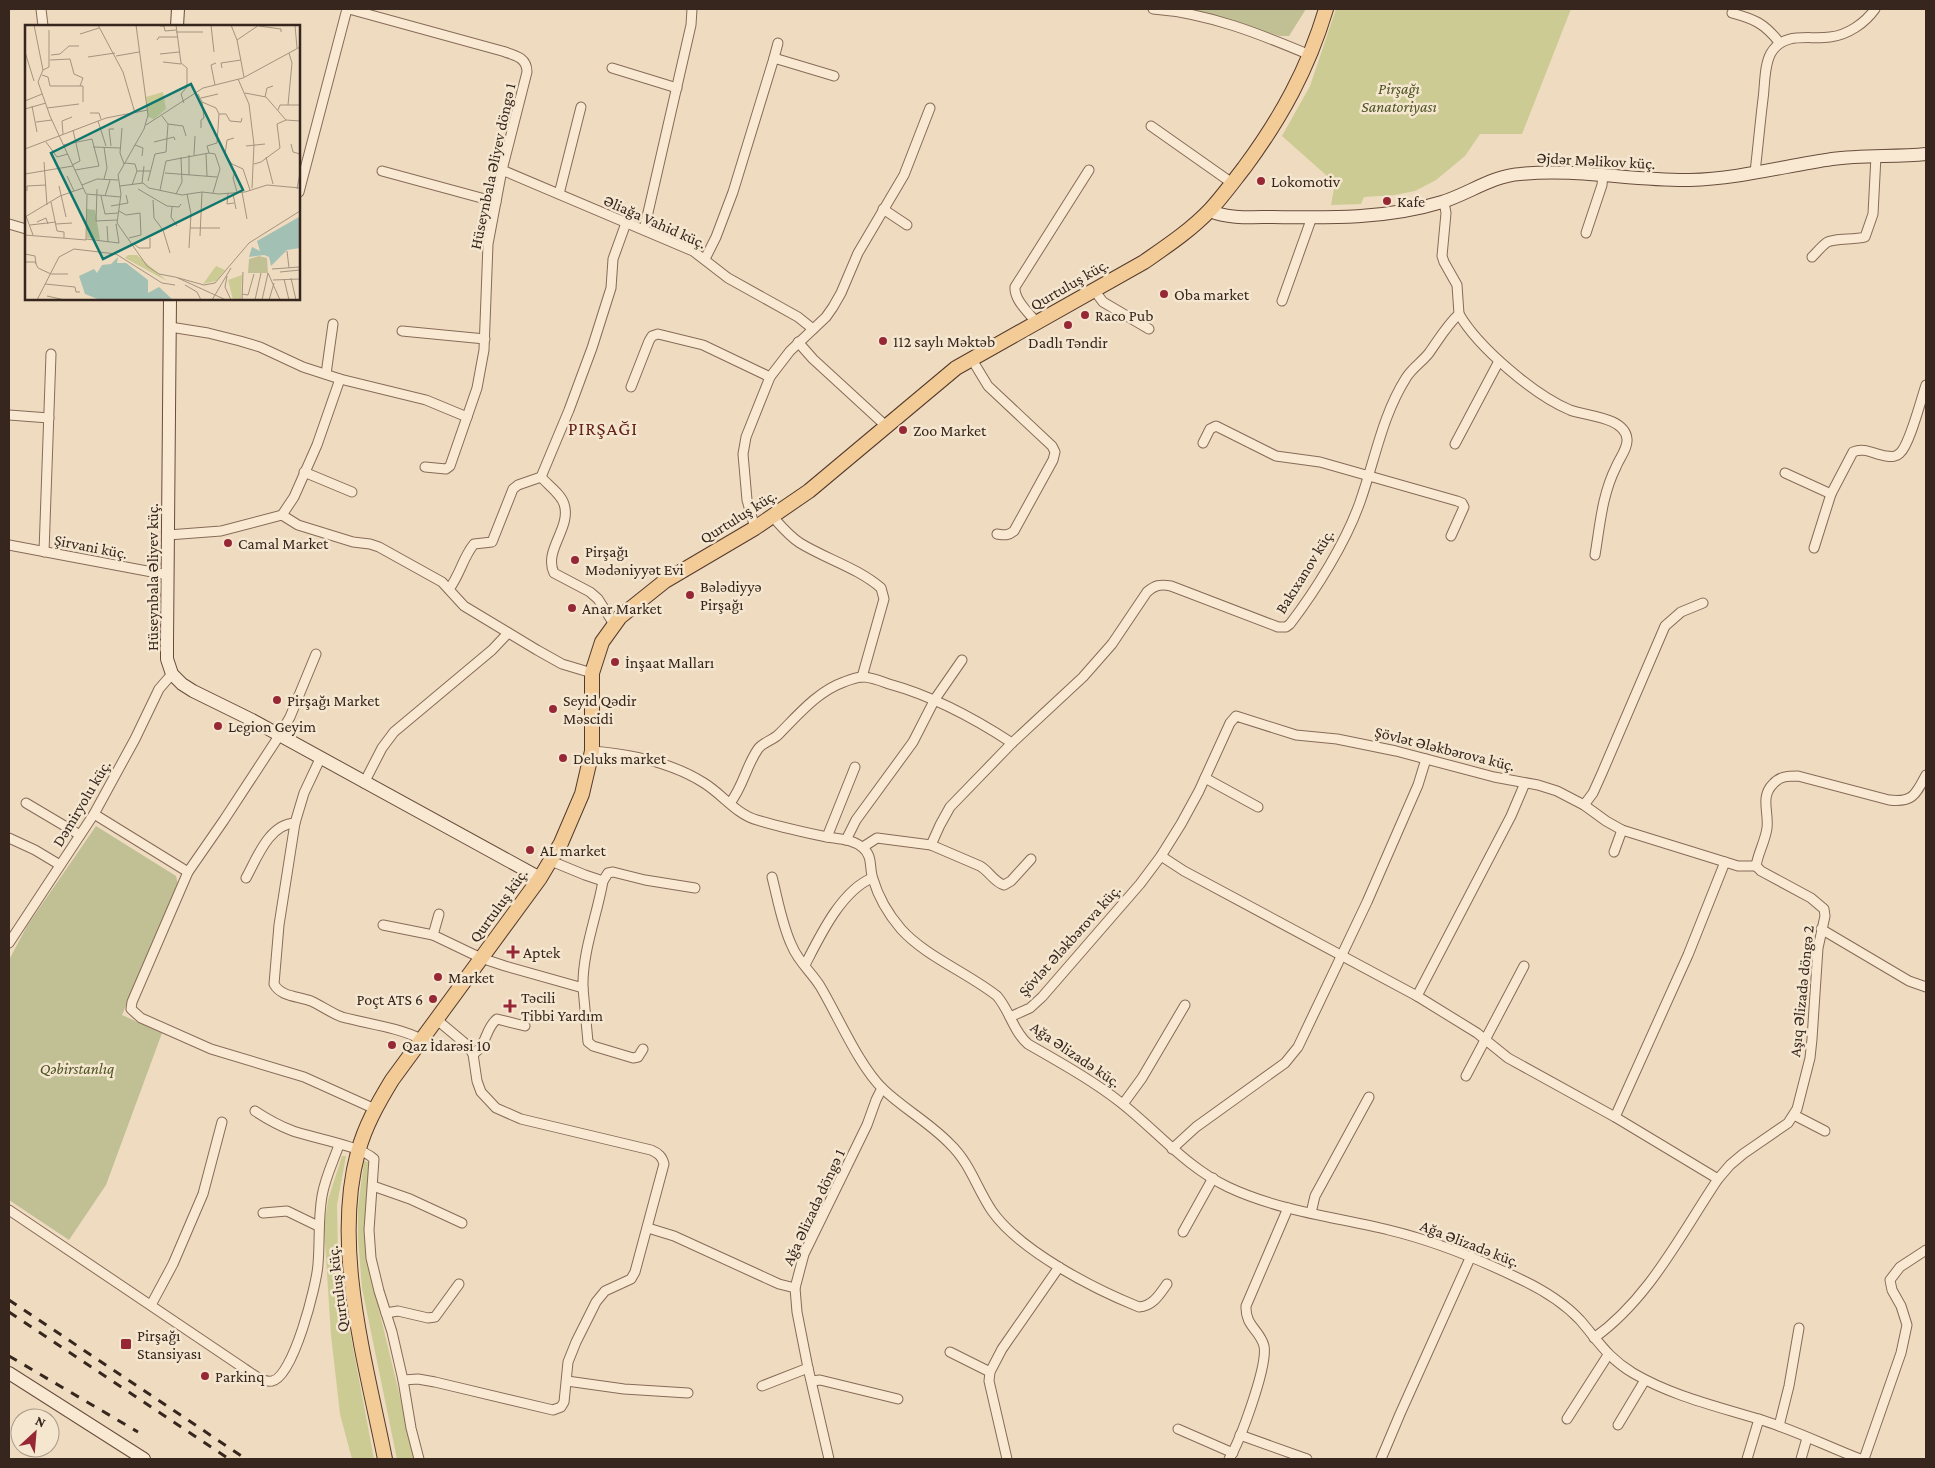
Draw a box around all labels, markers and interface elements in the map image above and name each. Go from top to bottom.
inset map [25,25,300,300]
park label: Pirşağı Sanatoriyası [1361,80,1437,116]
street label: Hüseynbala Əliyev döngə 1 [467,81,519,251]
street label: Əjdər Məlikov küç. [1536,149,1656,173]
place label: Lokomotiv [1271,173,1341,190]
marker: Lokomotiv [1255,175,1267,187]
street label: Əliağa Vahid küç. [601,191,709,253]
place label: Kafe [1397,193,1425,210]
marker: Kafe [1381,195,1393,207]
street label: Qurtuluş küç. [1027,255,1112,314]
place label: Oba market [1174,286,1250,303]
marker: Oba market [1158,288,1170,300]
place label: Raco Pub [1095,307,1153,324]
marker: Raco Pub [1079,309,1091,321]
marker: Dadlı Təndir [1062,319,1074,331]
place label: 112 saylı Məktəb [893,333,995,351]
place label: Dadlı Təndir [1028,334,1108,351]
marker: 112 saylı Məktəb [877,335,889,347]
district label: PIRŞAĞI [568,418,638,439]
place label: Zoo Market [913,422,987,439]
marker: Zoo Market [897,424,909,436]
street label: Qurtuluş küç. [697,486,780,548]
street label: Hüseynbala Əliyev küç. [144,503,162,651]
street label: Bakıxanov küç. [1272,526,1338,617]
street label: Şirvani küç. [53,531,129,563]
place label: Camal Market [238,535,329,552]
marker: Camal Market [222,537,234,549]
place label: Pirşağı Mədəniyyət Evi [585,543,684,579]
marker: Pirşağı Mədəniyyət Evi [569,554,581,566]
place label: Bələdiyyə Pirşağı [700,578,762,614]
marker: Bələdiyyə Pirşağı [684,589,696,601]
place label: Anar Market [582,600,663,617]
marker: Anar Market [566,602,578,614]
place label: İnşaat Malları [625,654,714,672]
marker: İnşaat Malları [609,656,621,668]
place label: Pirşağı Market [287,692,380,710]
place label: Seyid Qədir Məscidi [563,692,637,727]
marker: Pirşağı Market [271,694,283,706]
marker: Seyid Qədir Məscidi [547,703,559,715]
place label: Legion Geyim [228,718,316,736]
marker: Legion Geyim [212,720,224,732]
street label: Şövlət Ələkbərova küç. [1373,723,1517,775]
place label: Deluks market [573,750,667,767]
marker: Deluks market [557,752,569,764]
street label: Dəmiryolu küç. [49,757,115,850]
place label: AL market [540,842,606,859]
marker: AL market [524,844,536,856]
street label: Qurtuluş küç. [466,865,532,946]
street label: Şövlət Ələkbərova küç. [1015,881,1125,1000]
street label: Aşıq Əlizadə döngə 2 [1786,924,1818,1058]
place label: Aptek [523,944,561,962]
marker: Aptek [507,946,519,958]
place label: Market [448,969,495,986]
marker: Market [432,971,444,983]
place label: Təcili Tibbi Yardım [521,989,603,1024]
place label: Poçt ATS 6 [357,991,423,1009]
marker: Poçt ATS 6 [427,993,439,1005]
marker: Təcili Tibbi Yardım [503,999,517,1013]
street label: Ağa Əlizadə küç. [1027,1018,1124,1092]
place label: Qaz İdarəsi 10 [402,1037,491,1054]
marker: Qaz İdarəsi 10 [386,1039,398,1051]
park label: Qəbirstanlıq [40,1060,114,1078]
street label: Ağa Əlizadə döngə 1 [779,1146,849,1268]
street label: Ağa Əlizadə küç. [1418,1217,1522,1271]
street label: Qurtuluş küç. [324,1245,352,1333]
place label: Pirşağı Stansiyası [137,1327,201,1363]
marker: Pirşağı Stansiyası [119,1337,133,1351]
place label: Parkinq [215,1368,265,1386]
marker: Parkinq [199,1370,211,1382]
north arrow [10,1408,60,1458]
text: N [33,1412,49,1431]

